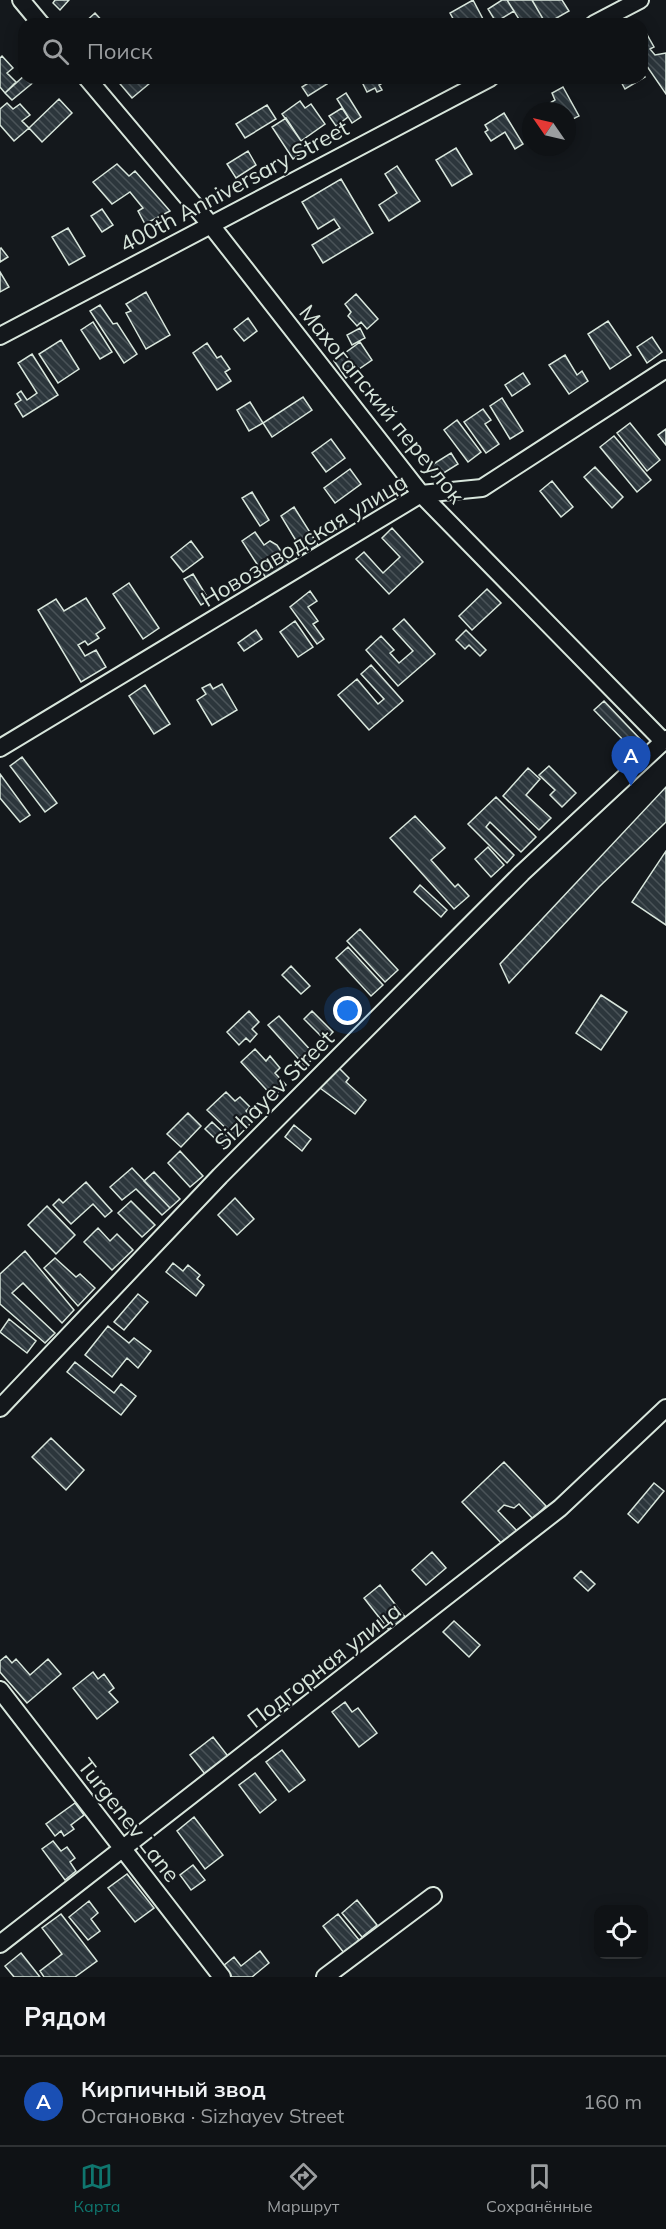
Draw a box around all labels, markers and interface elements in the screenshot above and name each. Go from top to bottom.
search box [18,18,648,84]
icon: search [39,35,72,68]
text: Поиск [87,37,153,65]
north arrow [522,102,576,156]
street label: 400th Anniversary Street [115,114,354,258]
street label: Махогапский переулок [293,299,471,509]
street label: Новозаводская улица [196,467,412,613]
pin: A [612,736,650,786]
your location [333,996,362,1025]
street label: Sizhayev Street [208,1024,340,1156]
street label: Подгорная улица [242,1596,406,1734]
street label: Turgenev Lane [72,1752,186,1888]
map controls [594,1905,648,1959]
button: locate [594,1905,648,1959]
text: Рядом [24,2000,107,2033]
text: Кирпичный звод [81,2075,266,2103]
text: A [36,2089,51,2114]
text: 160 m [583,2089,642,2114]
text: Остановка · Sizhayev Street [81,2103,344,2128]
tab: Карта [73,2160,120,2216]
tab: Маршрут [267,2160,339,2216]
tab: Сохранённые [486,2160,593,2216]

